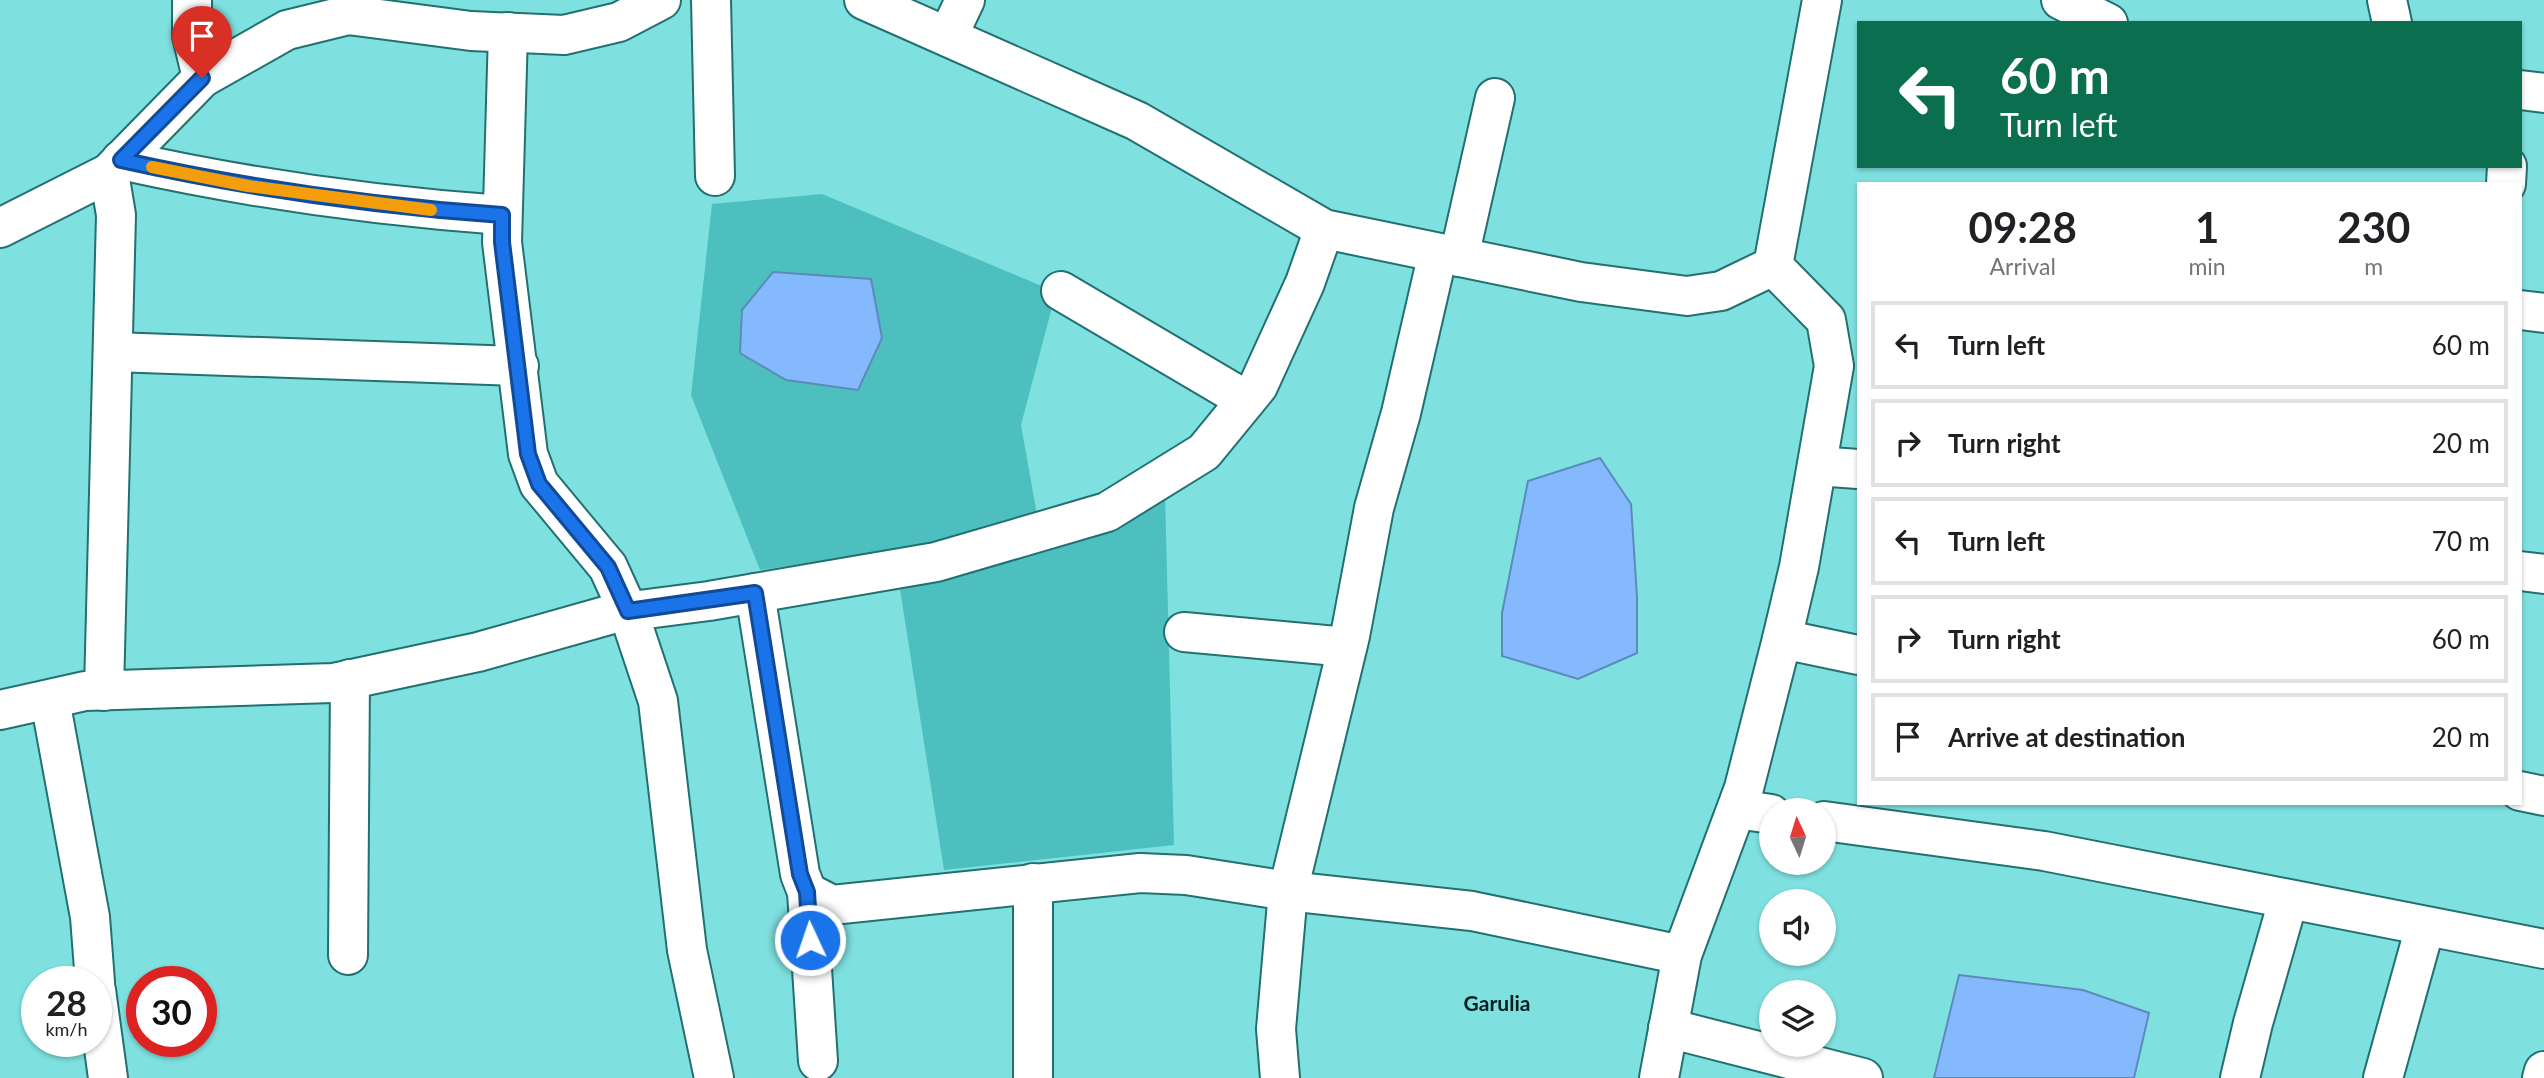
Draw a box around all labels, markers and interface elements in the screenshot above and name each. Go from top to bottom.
pin [172,6,232,78]
icon: arrive [183,17,221,55]
text: 60 m [2000,46,2110,104]
icon: left [1885,49,1976,140]
text: Turn left [2000,105,2117,144]
text: 09:28 [1969,202,2077,252]
text: 1 [2195,202,2219,252]
text: 230 [2337,202,2410,252]
text: Arrival [1990,252,2056,280]
text: min [2188,252,2226,280]
text: m [2364,252,2383,280]
icon: left [1889,326,1927,364]
text: Turn left [1948,329,2045,361]
text: 60 m [2432,329,2490,361]
icon: right [1889,424,1927,462]
text: Turn right [1948,427,2061,459]
text: 20 m [2432,427,2490,459]
icon: left [1889,522,1927,560]
text: Turn left [1948,525,2045,557]
text: 70 m [2432,525,2490,557]
icon: right [1889,620,1927,658]
text: Turn right [1948,623,2061,655]
text: 60 m [2432,623,2490,655]
icon: arrive [1889,718,1927,756]
text: Arrive at destination [1948,721,2185,753]
text: 20 m [2432,721,2490,753]
north arrow [1759,798,1836,875]
map controls [1759,798,1836,1057]
button: sound [1759,889,1836,966]
position arrow [773,903,847,977]
speed limit sign: 30 [126,966,217,1057]
button: layers [1759,980,1836,1057]
text: 28 [46,981,87,1023]
district label: Garulia [1464,990,1530,1015]
text: km/h [45,1018,88,1040]

